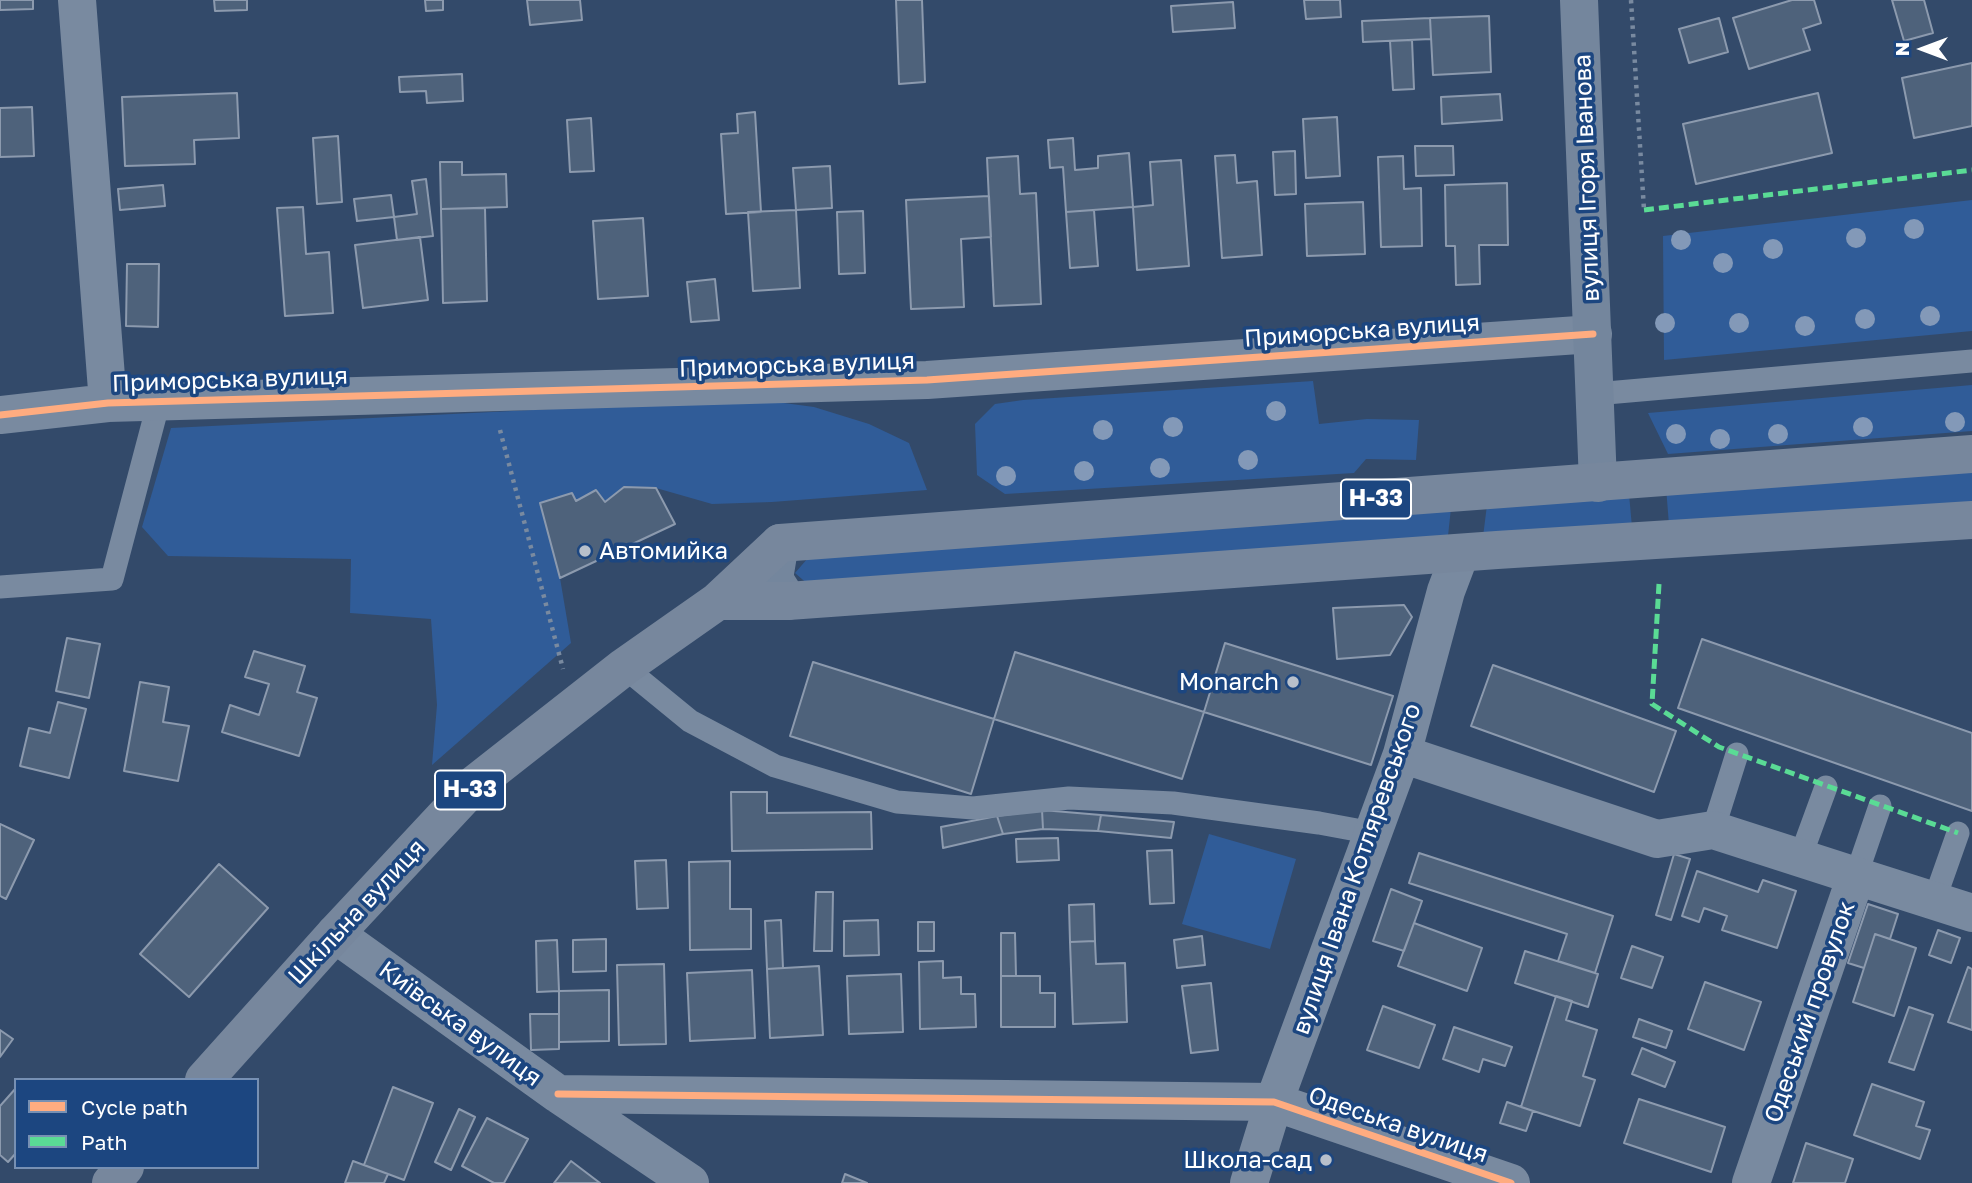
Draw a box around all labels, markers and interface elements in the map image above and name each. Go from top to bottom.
north arrow [1888,14,1958,84]
text: N [1890,42,1913,56]
street label: вулиця Ігоря Іванова [1568,54,1606,302]
street label: Приморська вулиця [1243,308,1481,354]
street label: Приморська вулиця [678,346,916,384]
street label: Приморська вулиця [111,361,349,399]
road number: Н-33 [1341,480,1411,519]
place label: Автомийка [599,537,728,565]
marker: Автомийка [577,543,593,559]
place label: Monarch [1179,668,1279,696]
marker: Monarch [1285,674,1301,690]
street label: вулиця Івана Котляревського [1287,700,1427,1038]
road number: Н-33 [435,770,505,810]
street label: Шкільна вулиця [282,833,432,991]
street label: Одеський провулок [1759,898,1861,1126]
street label: Київська вулиця [373,955,547,1093]
legend [14,1078,259,1169]
street label: Одеська вулиця [1305,1081,1491,1169]
text: Cycle path [81,1094,188,1120]
text: Path [81,1129,128,1155]
place label: Школа-сад [1183,1146,1312,1174]
marker: Школа-сад [1318,1152,1334,1168]

